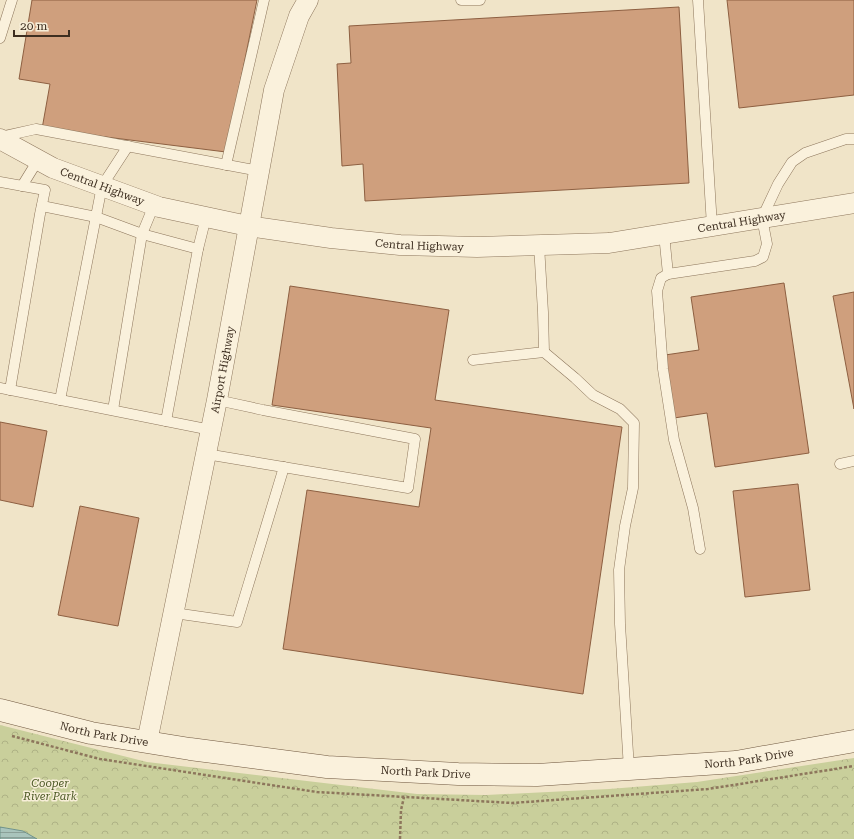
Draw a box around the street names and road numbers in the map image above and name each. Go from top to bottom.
street label: Central Highway [58,165,147,208]
street label: Central Highway [697,208,787,235]
street label: Central Highway [374,237,464,254]
street label: Airport Highway [208,325,238,414]
street label: North Park Drive [58,719,149,749]
street label: North Park Drive [704,746,794,771]
street label: North Park Drive [380,764,471,781]

